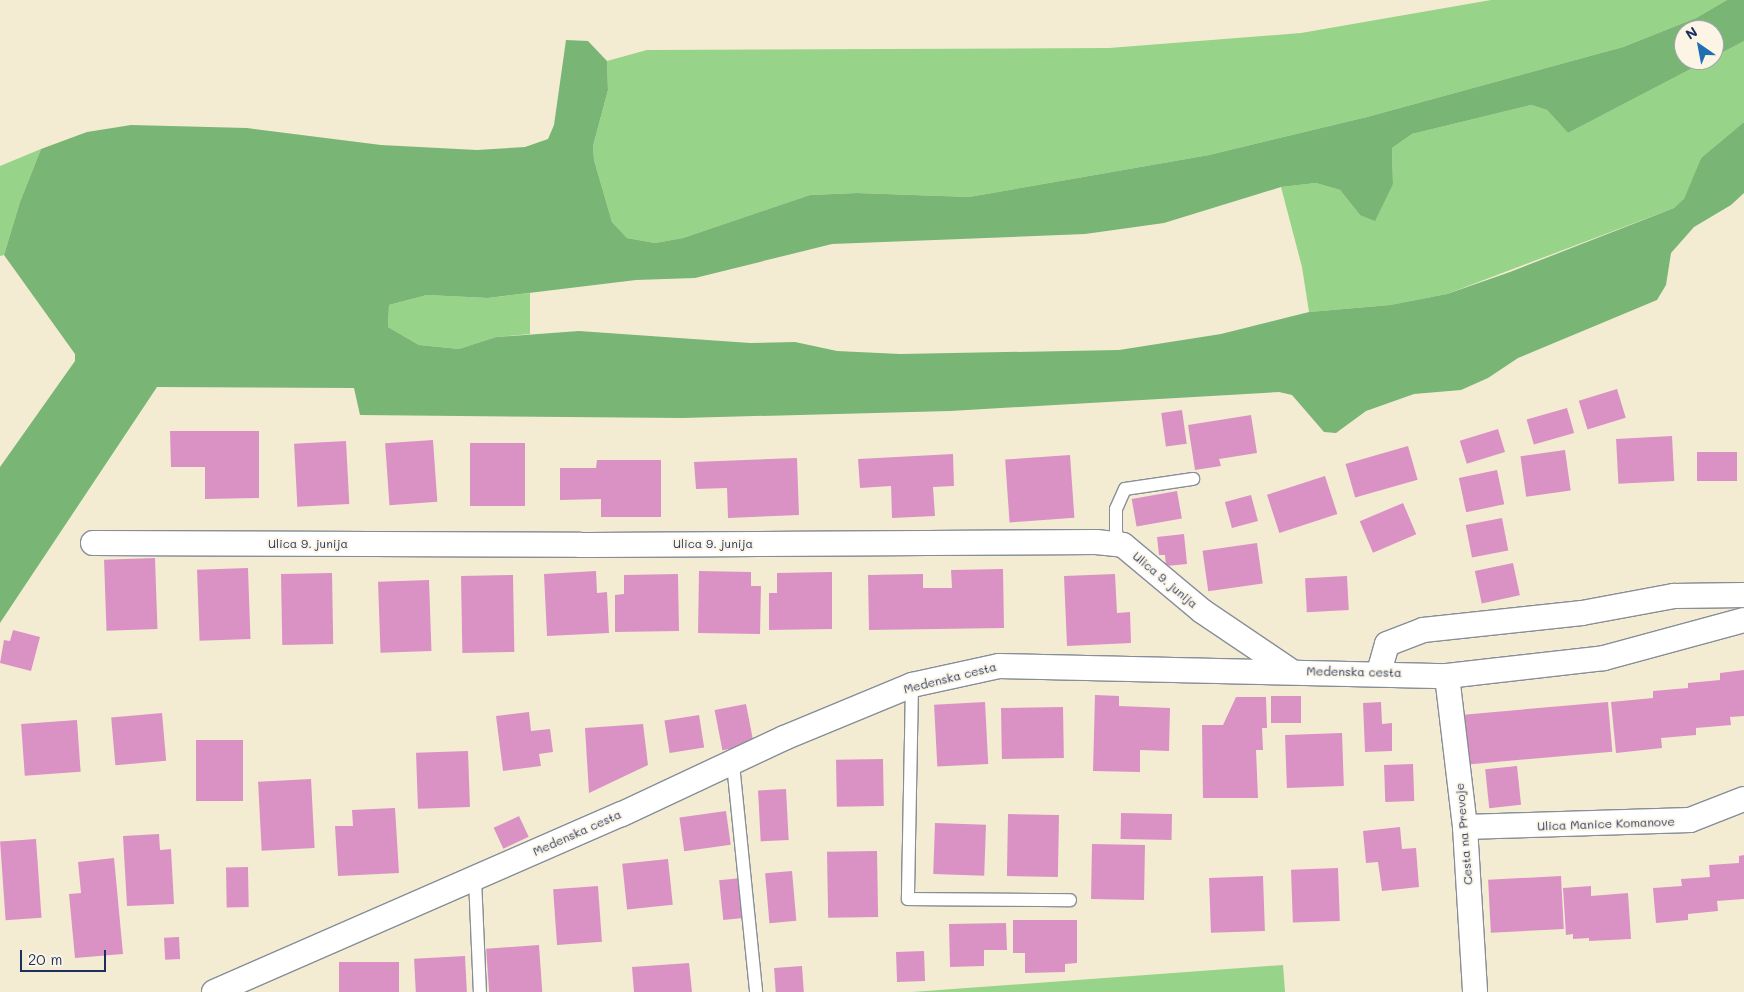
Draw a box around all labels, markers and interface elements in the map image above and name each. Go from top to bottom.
north arrow [1674,20,1724,70]
text: N [1681,22,1701,44]
street label: Ulica 9. junija [268,537,348,551]
street label: Ulica 9. junija [673,537,753,551]
street label: Ulica 9. junija [1130,549,1200,611]
street label: Medenska cesta [902,659,998,697]
street label: Medenska cesta [1306,664,1402,680]
street label: Cesta na Prevoje [1452,783,1476,885]
street label: Medenska cesta [531,807,623,859]
street label: Ulica Manice Komanove [1537,814,1675,834]
scale bar [22,940,109,972]
text: 20 m [28,949,62,969]

